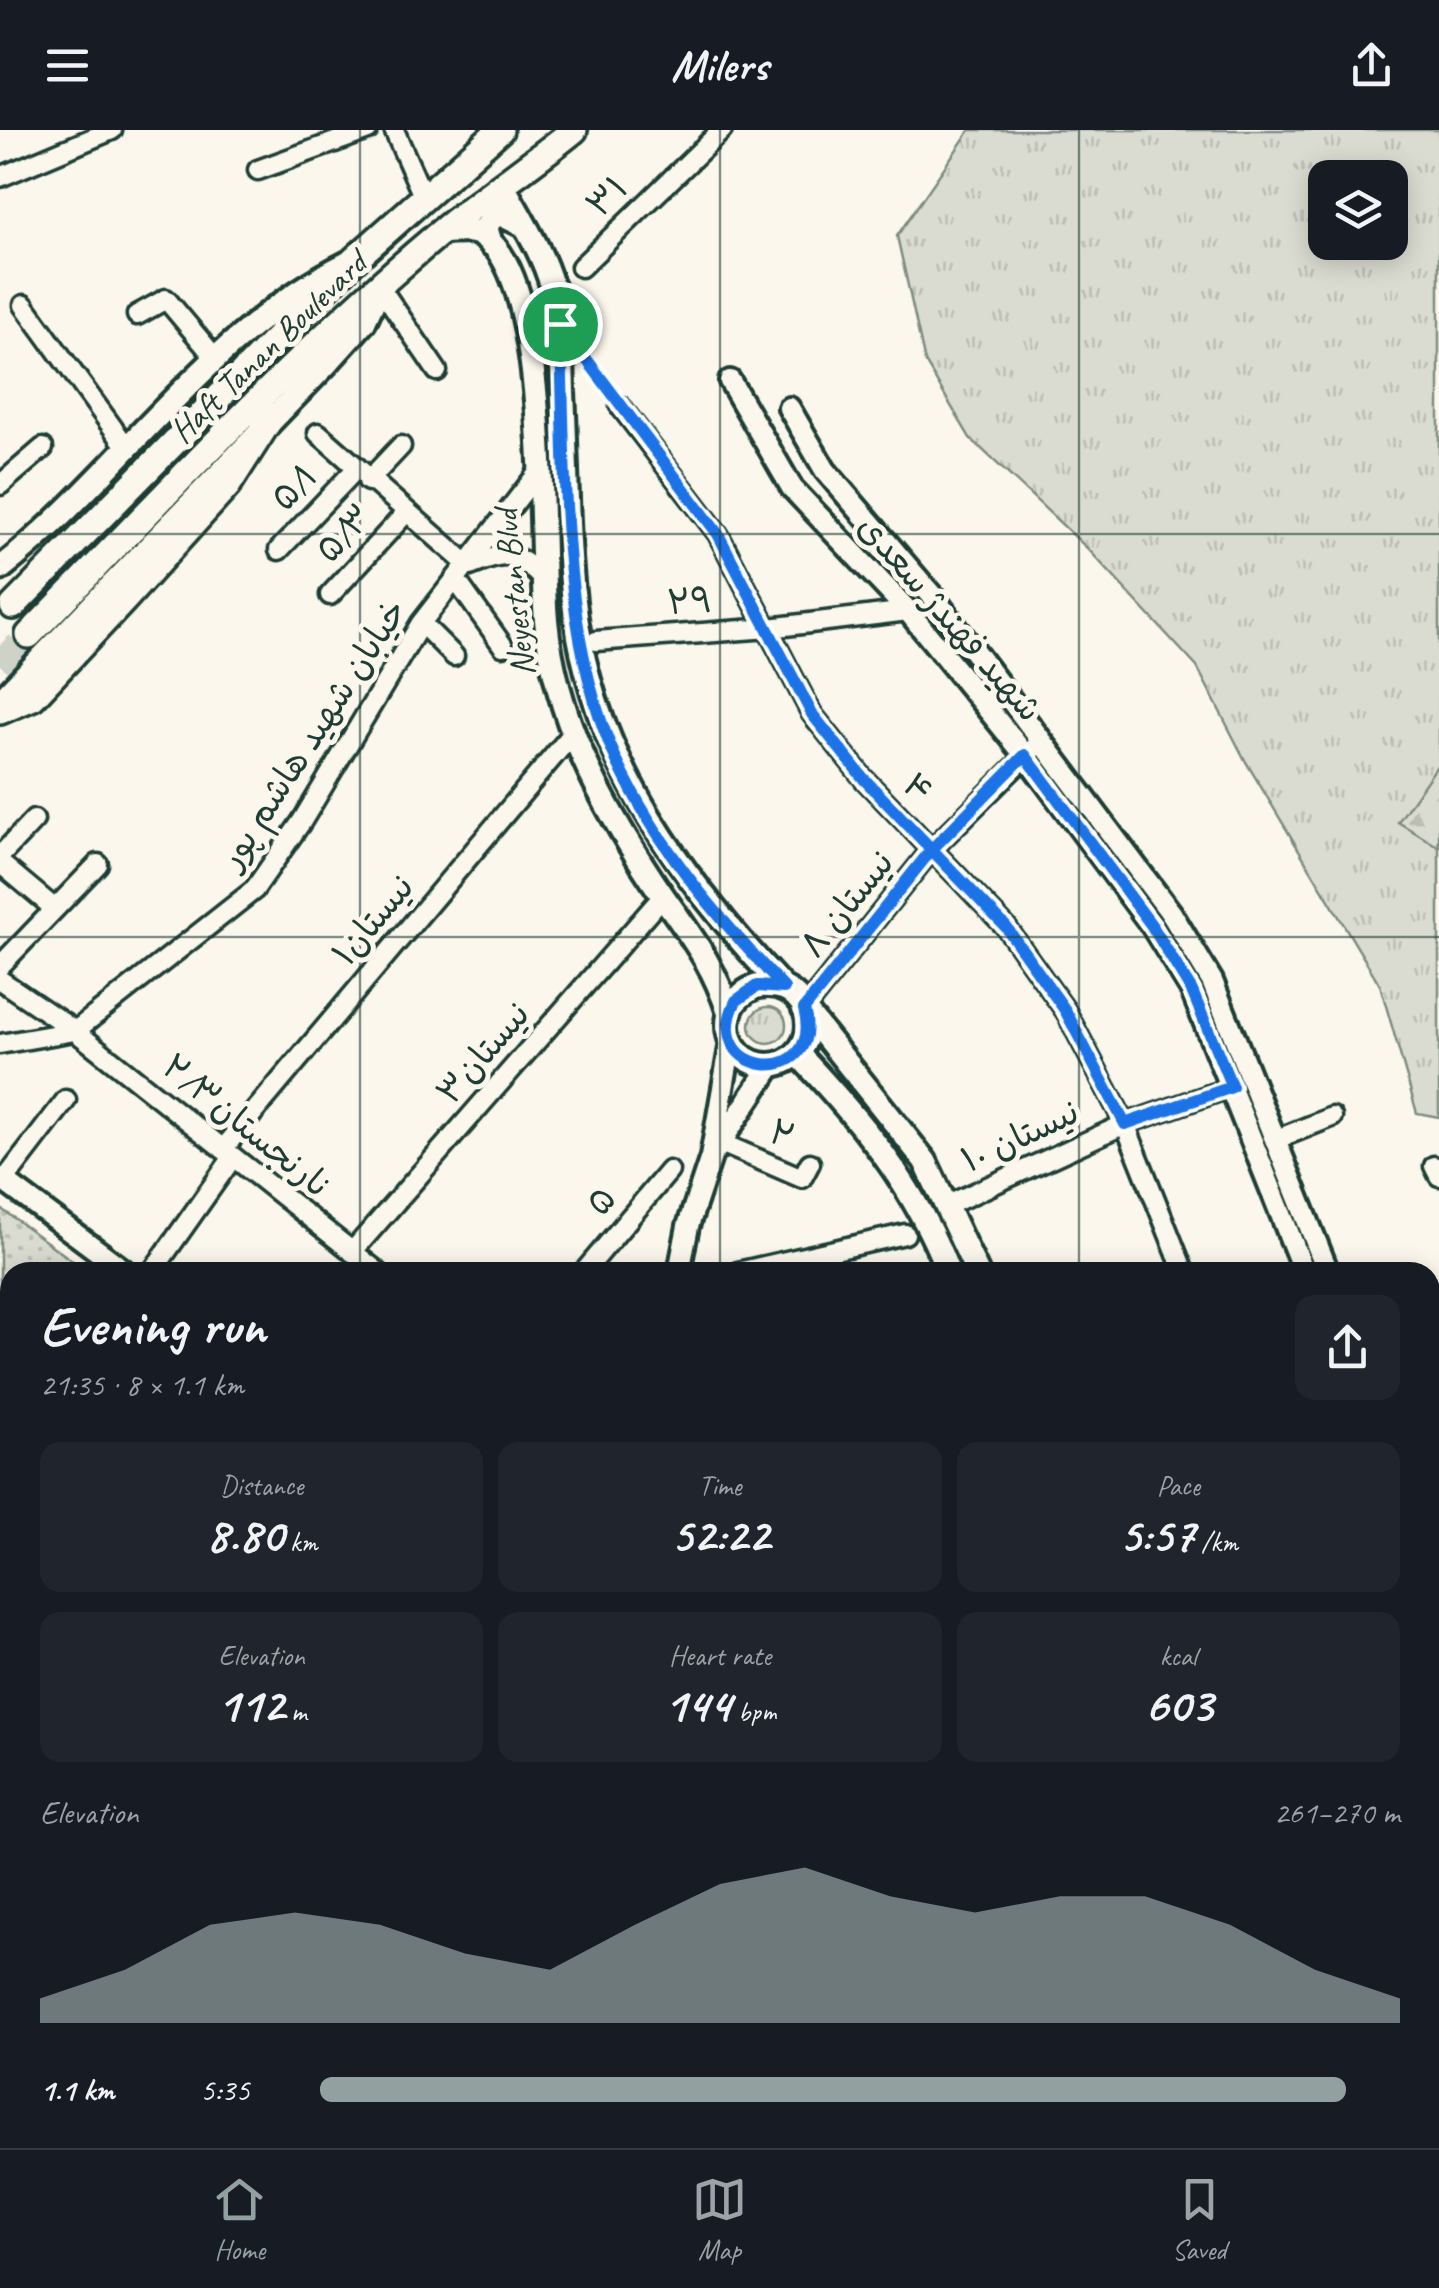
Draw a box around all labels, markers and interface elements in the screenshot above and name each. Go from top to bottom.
text: Milers [671,37,768,94]
icon: menu [40,38,95,93]
icon: share [1344,38,1399,93]
map controls [1308,160,1408,260]
button: layers [1308,160,1408,260]
street label: ۳۱ [576,165,638,227]
street label: Haft Tanan Boulevard [160,238,380,453]
pin [518,282,603,367]
icon: arrive [533,297,588,352]
street label: ۵/۱ [261,454,327,520]
street label: ۵/۳ [306,494,382,572]
street label: Neyestan Blvd [482,502,545,679]
street label: شهید فهندژ سعدی [848,505,1052,731]
street label: ۲۹ [666,577,714,625]
street label: خیابان شهید هاشم پور [207,591,420,882]
street label: ۴ [893,763,943,813]
street label: نیستان ۸ [790,841,904,967]
street label: ۱نیستان [322,865,424,975]
street label: ۳نیستان [426,993,540,1113]
street label: ۲/۳نارنجستان [153,1044,341,1208]
street label: نیستان ۱۰ [954,1089,1086,1183]
street label: ۲ [762,1109,802,1159]
street label: ۵ [576,1177,626,1225]
text: Evening run [40,1291,265,1361]
button: share [1295,1295,1400,1400]
text: 21:35 · 8 × 1.1 km [40,1364,244,1405]
text: Distance [220,1468,303,1503]
text: Time [699,1468,741,1503]
text: Pace [1157,1468,1200,1503]
text: 8.80 [206,1503,283,1566]
text: 52:22 [670,1503,770,1566]
text: 5:57 [1119,1503,1194,1566]
text: km [283,1524,317,1559]
text: /km [1194,1524,1238,1559]
text: Elevation [219,1638,305,1673]
text: Heart rate [669,1638,771,1673]
text: kcal [1160,1638,1197,1673]
text: 112 [217,1673,284,1736]
text: 144 [664,1673,731,1736]
text: 603 [1144,1673,1213,1736]
text: m [284,1694,307,1729]
text: bpm [731,1694,776,1729]
text: Elevation [40,1792,138,1833]
text: 261–270 m [1274,1792,1400,1833]
text: 1.1 km [40,2069,114,2110]
text: 5:35 [200,2069,250,2110]
tab: Home [212,2172,267,2267]
tab: Map [692,2172,747,2267]
tab: Saved [1172,2172,1227,2267]

